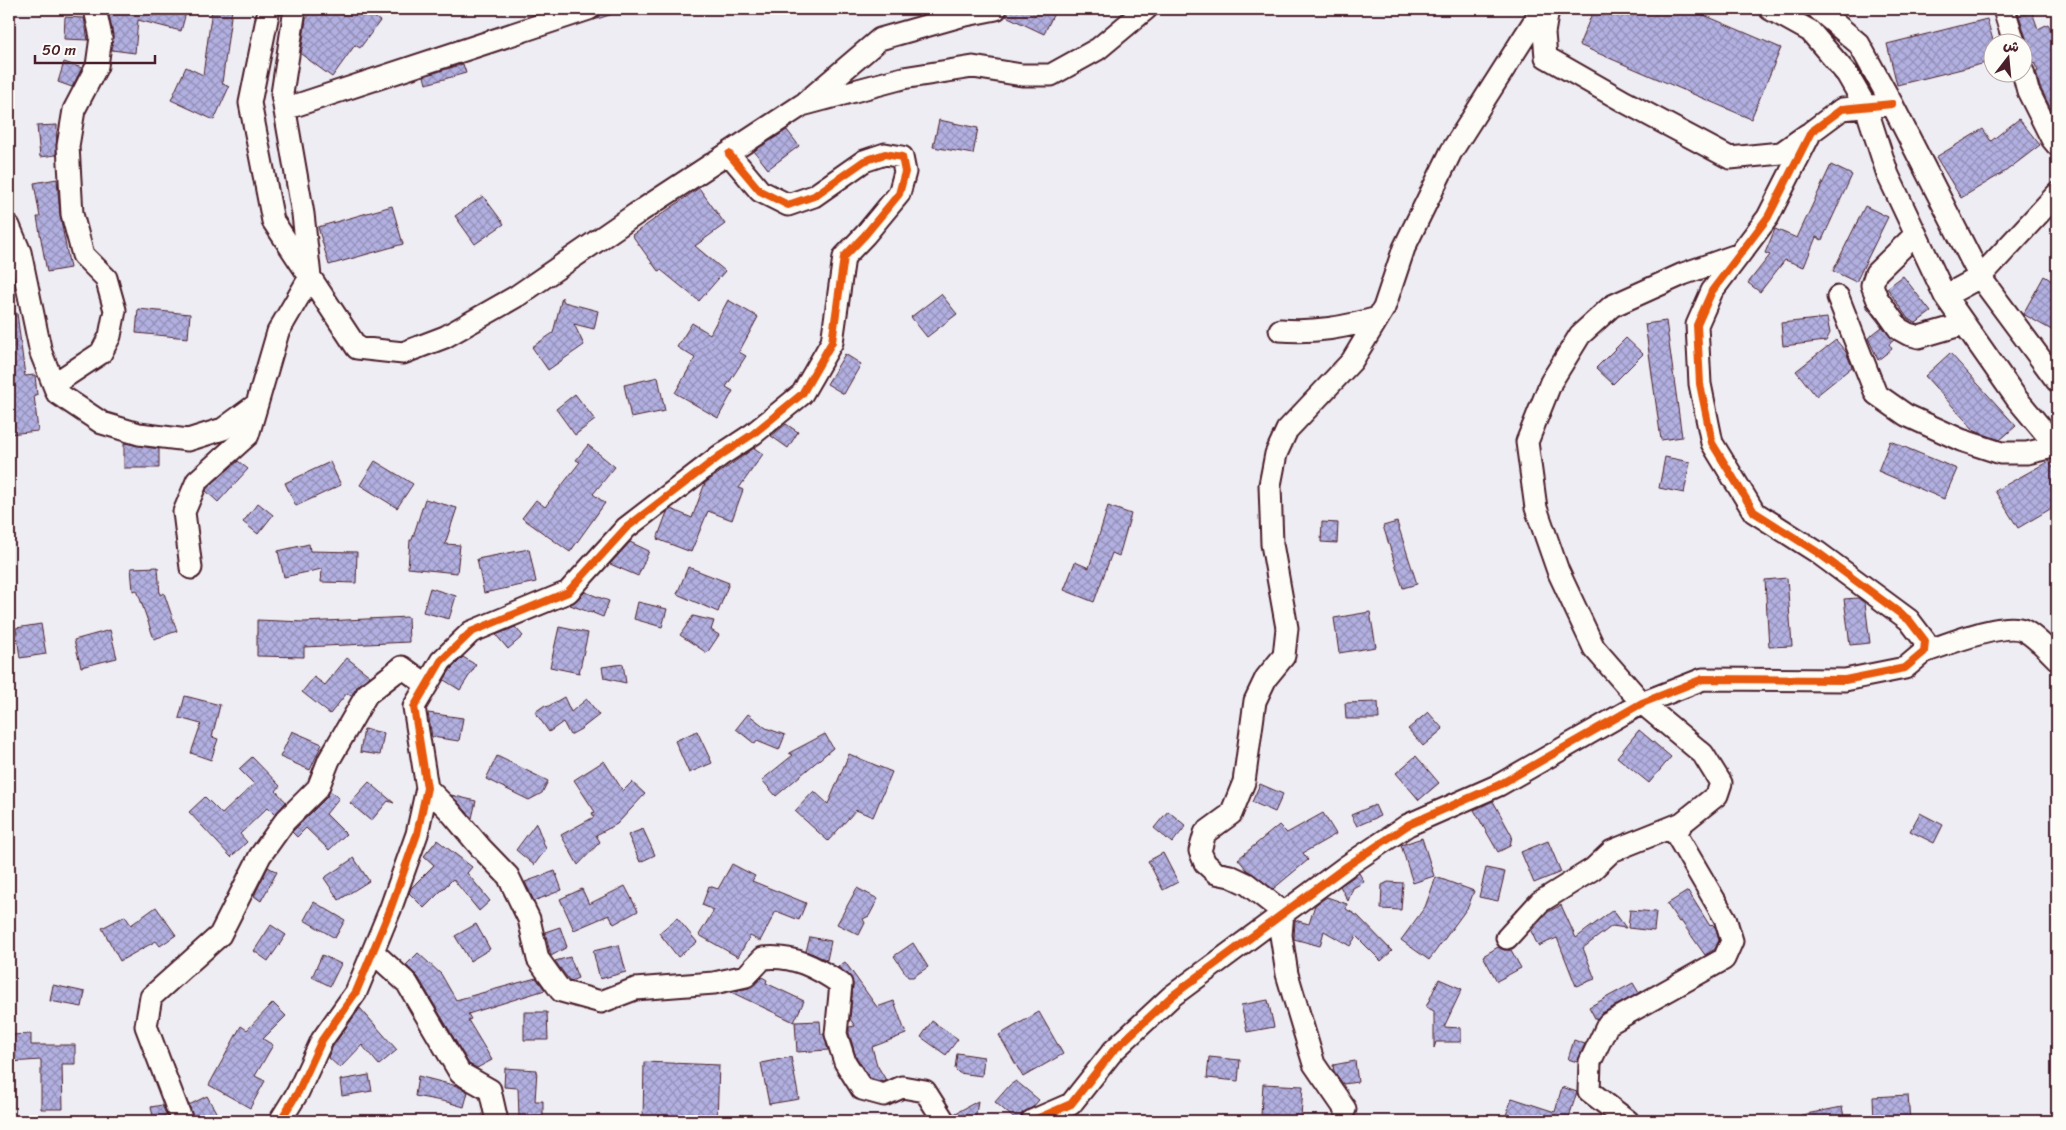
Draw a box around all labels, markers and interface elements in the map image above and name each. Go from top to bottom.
scale bar [35,32,155,64]
north arrow [1984,32,2034,82]
text: ش [2001,32,2022,60]
text: 50 m [42,37,77,63]

